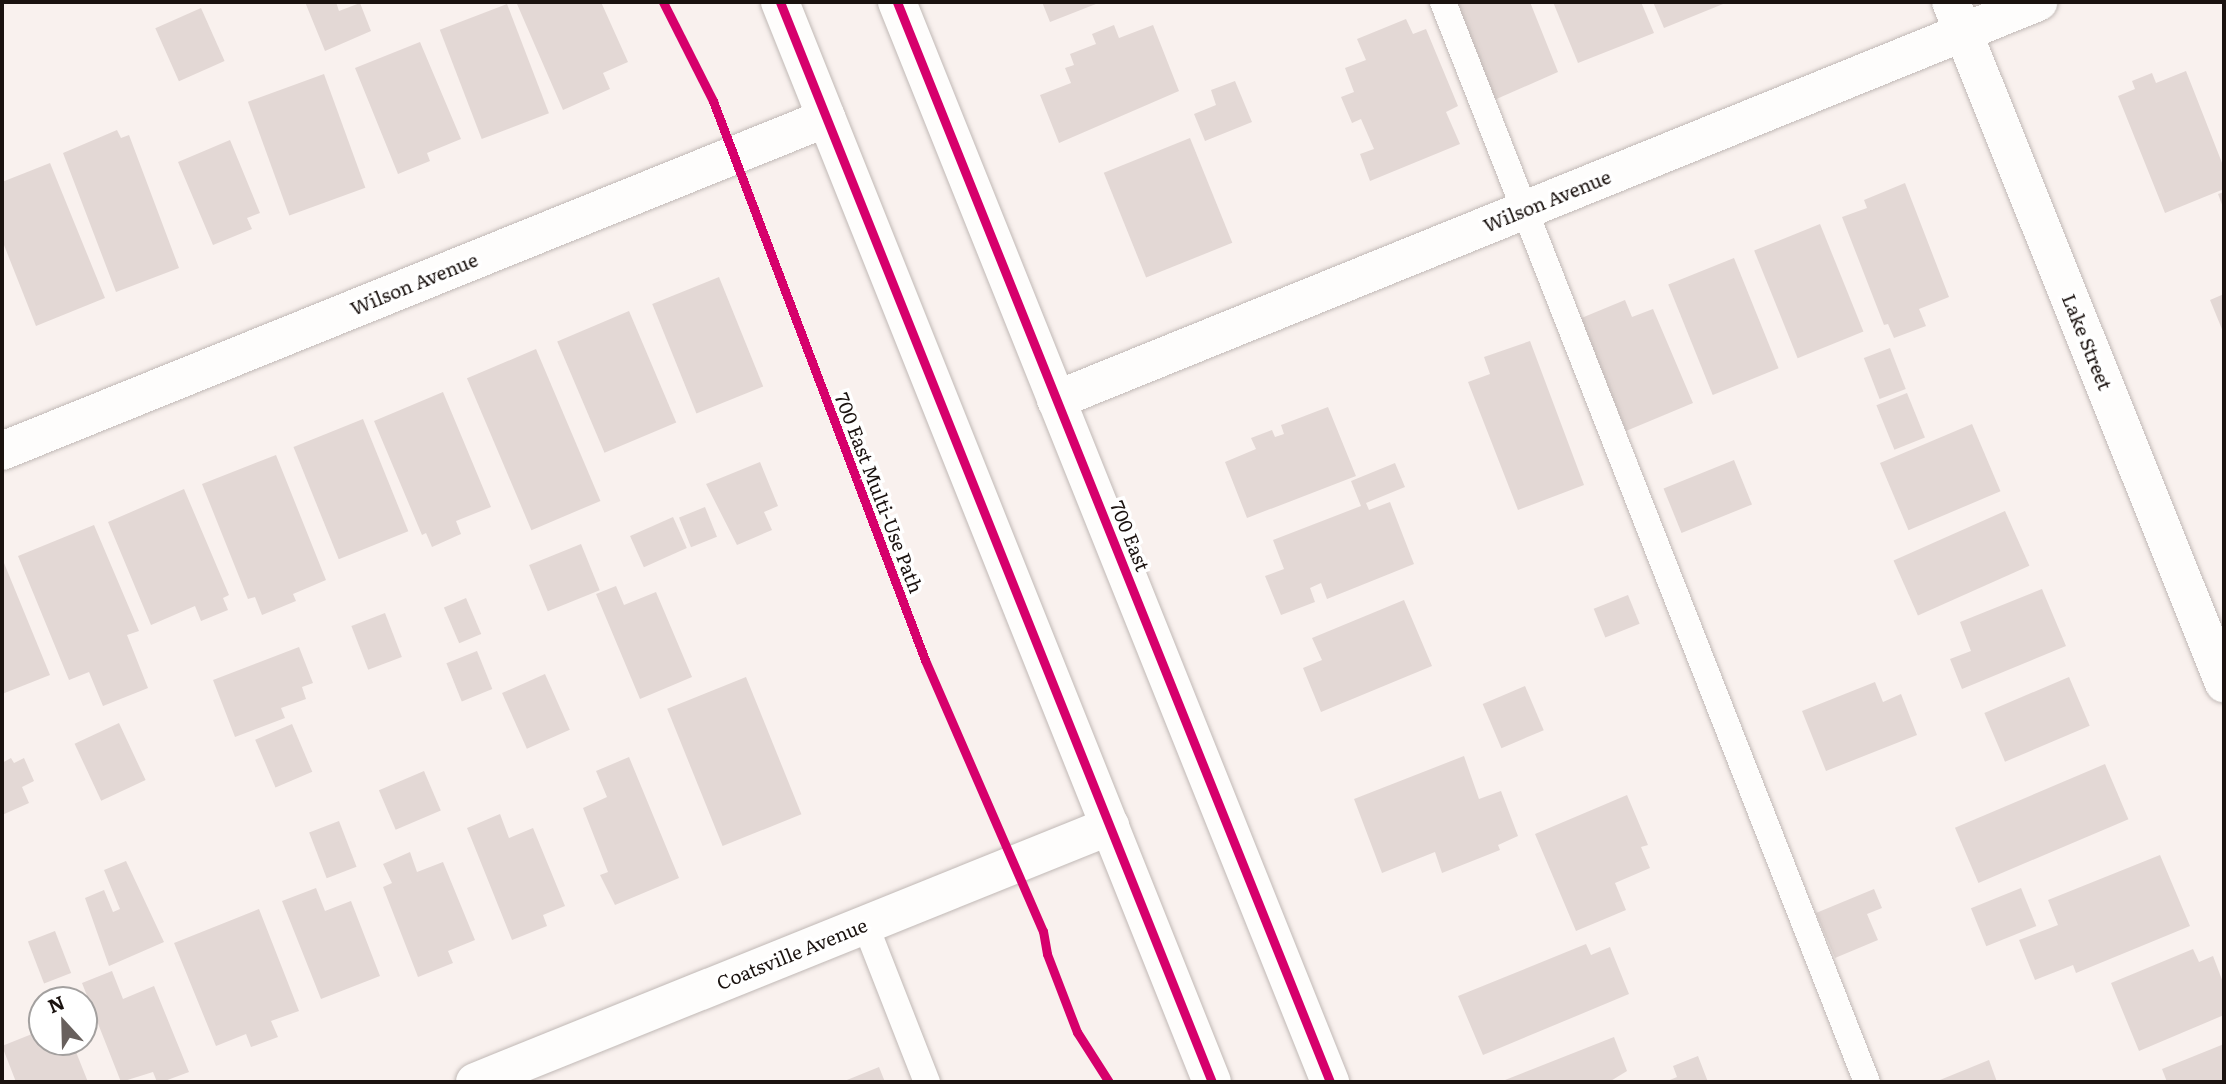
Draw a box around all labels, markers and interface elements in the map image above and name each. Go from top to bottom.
street label: Wilson Avenue [1480,165,1614,237]
street label: Wilson Avenue [347,248,481,320]
street label: Lake Street [2057,291,2117,393]
street label: 700 East Multi-Use Path [830,390,928,596]
street label: 700 East [1106,498,1154,574]
street label: Coatsville Avenue [713,913,871,995]
north arrow [28,986,98,1056]
text: N [43,987,69,1019]

